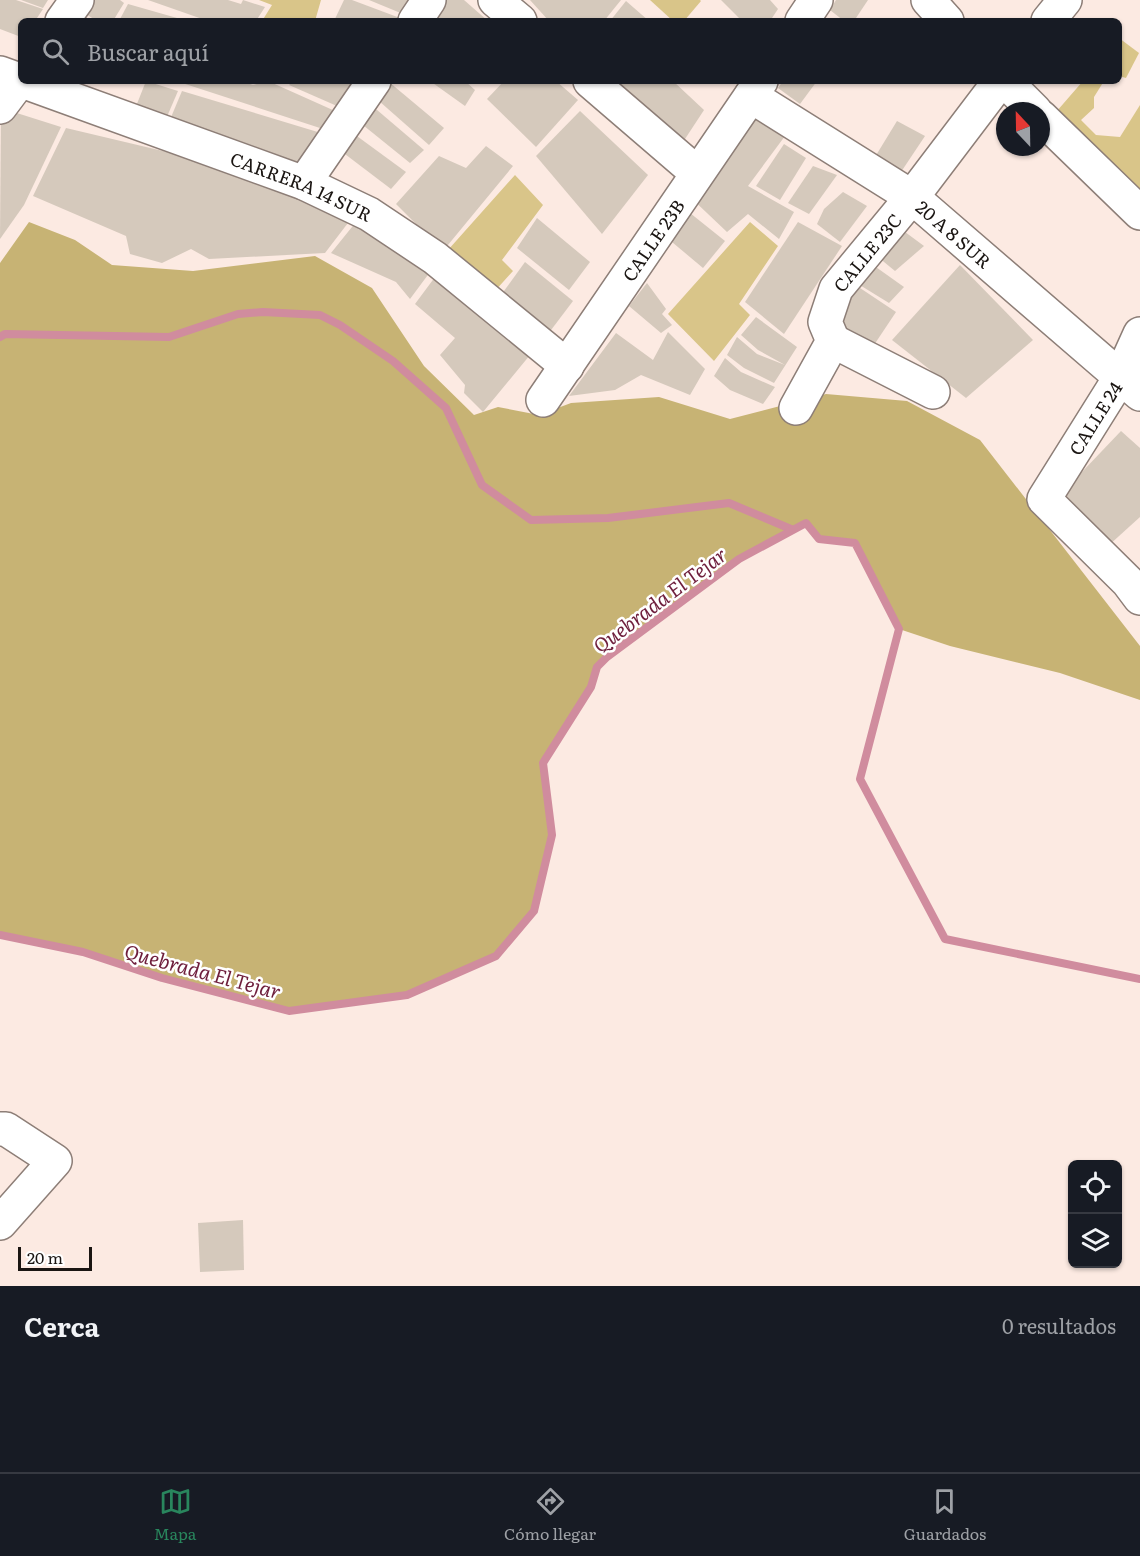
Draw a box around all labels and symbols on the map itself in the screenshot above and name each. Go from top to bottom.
north arrow [996,102,1050,156]
street label: CARRERA 14 SUR [227,144,377,227]
street label: CALLE 23B [615,193,690,286]
street label: 20 A 8 SUR [911,193,998,274]
street label: CALLE 23C [826,207,907,297]
street label: CALLE 24 [1062,376,1128,460]
water label: Quebrada El Tejar [586,539,732,659]
water label: Quebrada El Tejar [121,935,285,1005]
scale bar [18,1244,92,1272]

